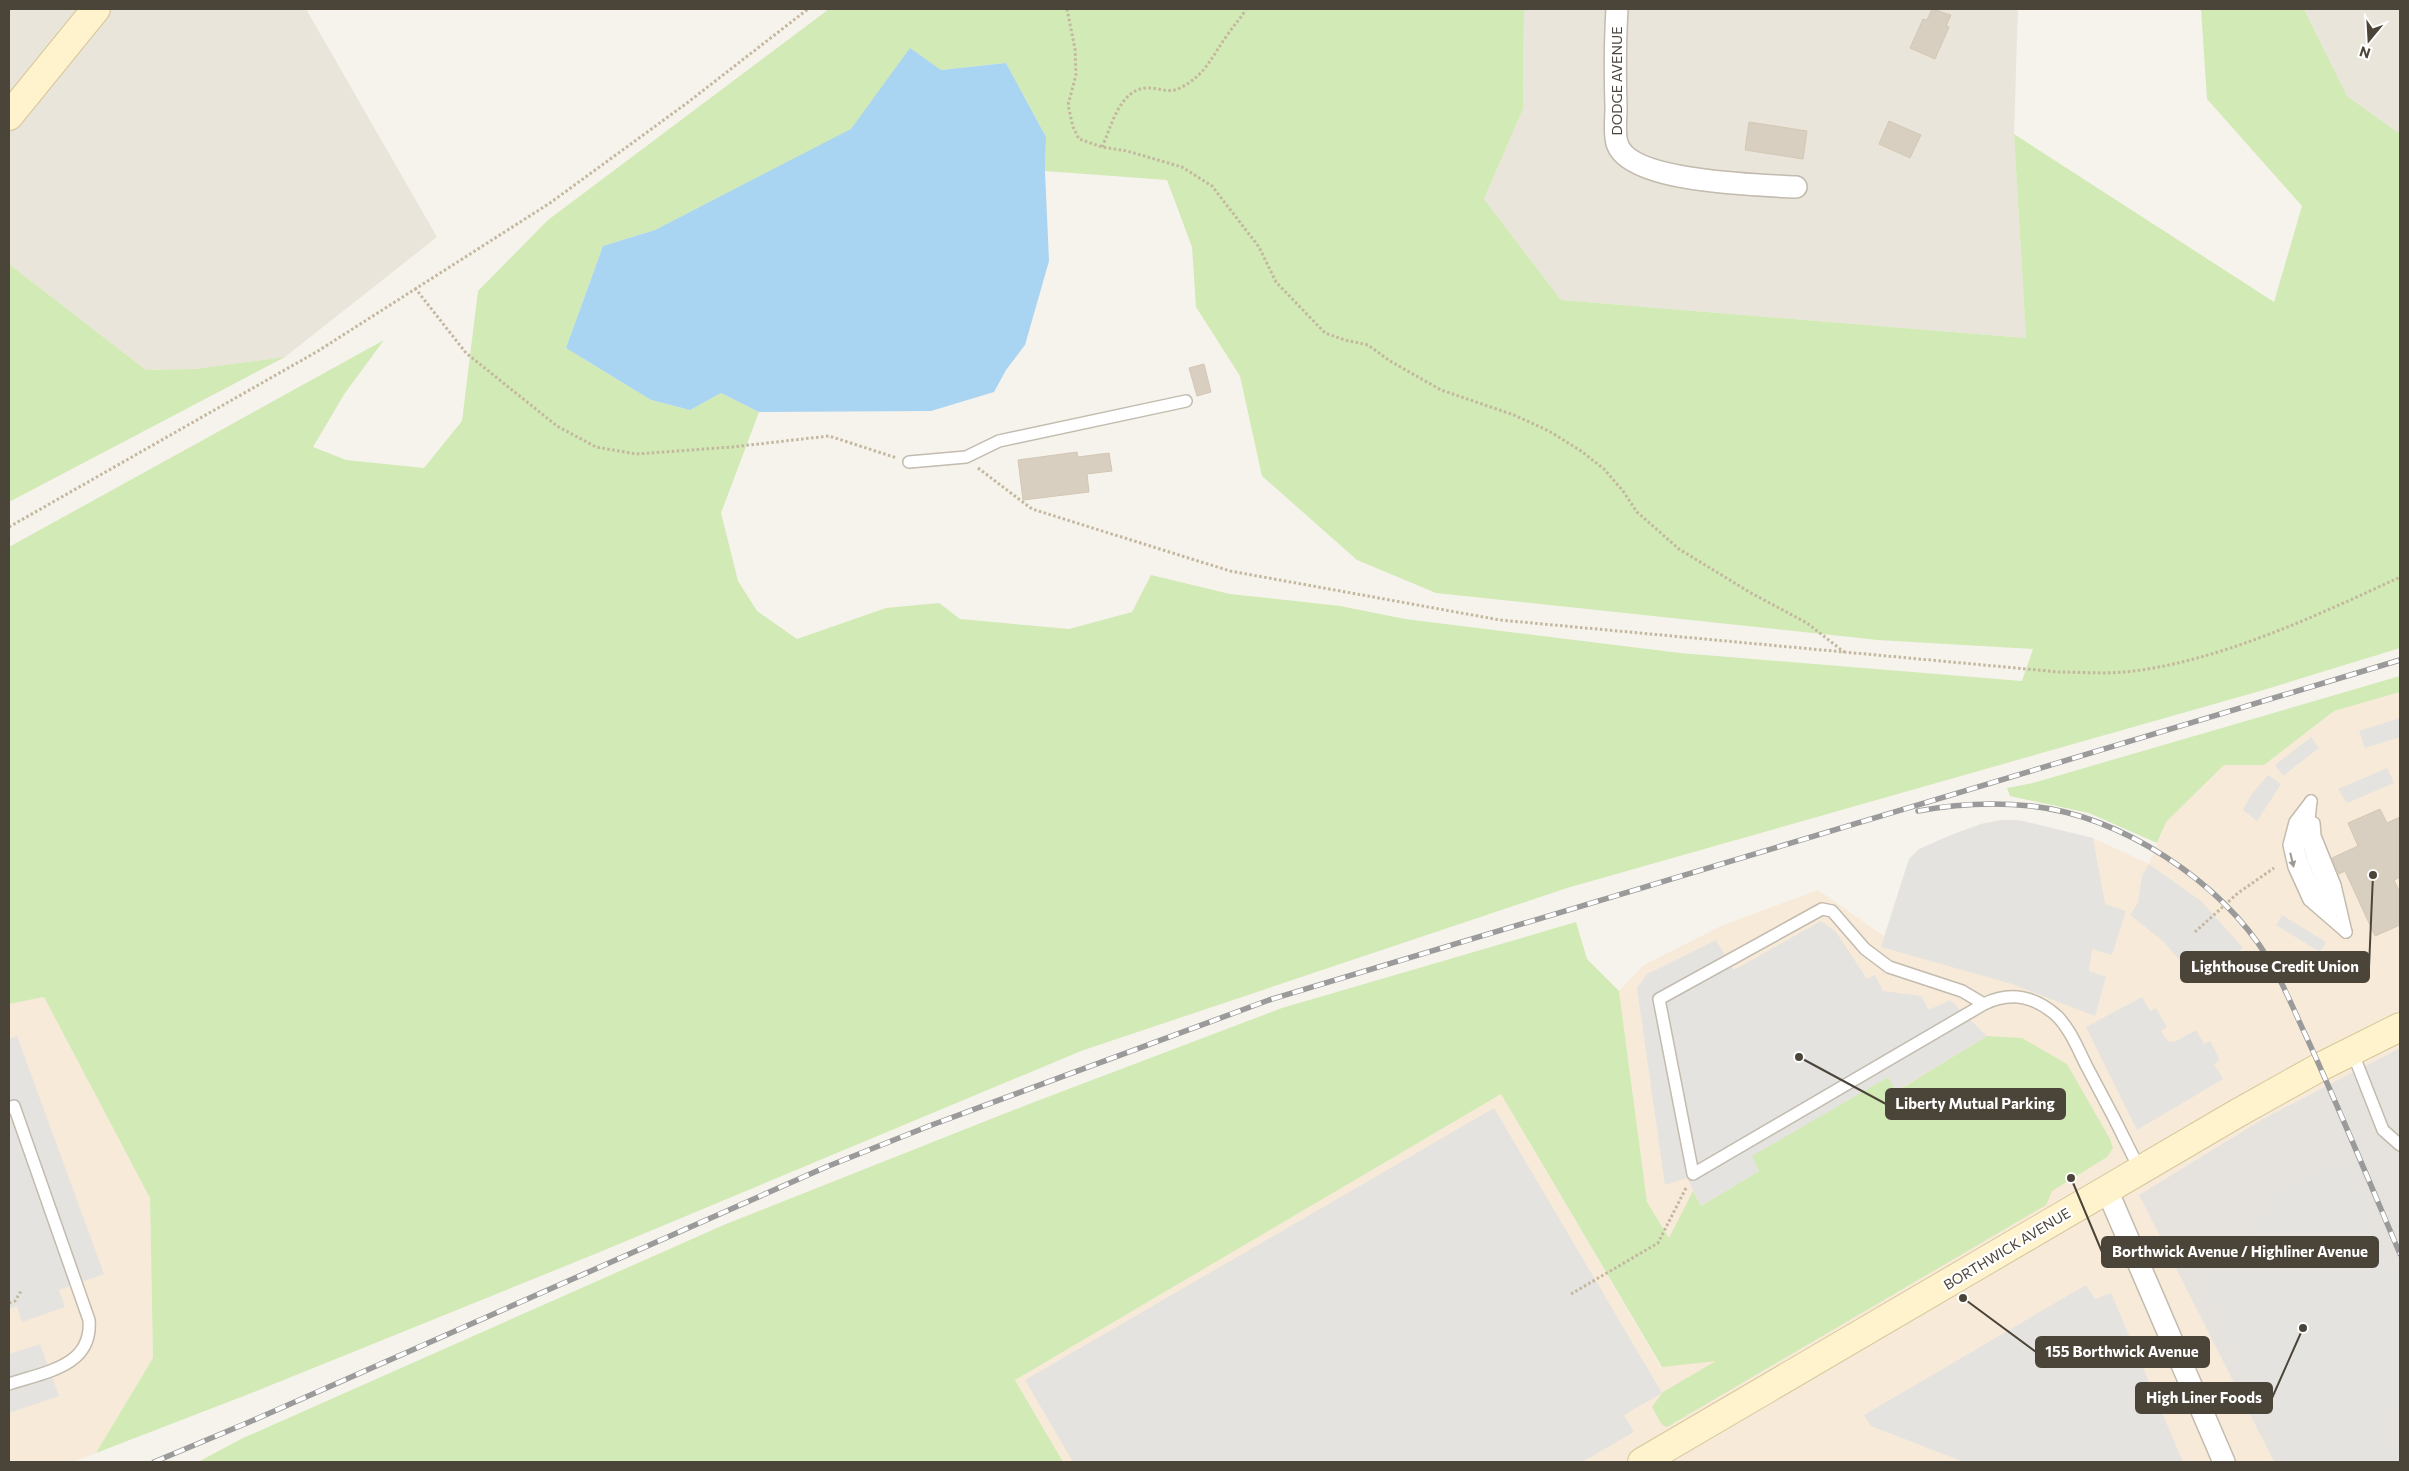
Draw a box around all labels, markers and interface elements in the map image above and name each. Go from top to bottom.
north arrow [2344,15,2394,65]
street label: DODGE AVENUE [1608,27,1625,135]
text: N [2357,43,2372,63]
one-way arrow [2289,853,2297,868]
callout: Lighthouse Credit Union [2181,952,2369,982]
text: Lighthouse Credit Union [2191,957,2359,975]
callout: Liberty Mutual Parking [1886,1089,2065,1119]
text: Liberty Mutual Parking [1895,1094,2055,1112]
street label: BORTHWICK AVENUE [1940,1204,2073,1293]
callout: Borthwick Avenue / Highliner Avenue [2102,1237,2378,1267]
text: Borthwick Avenue / Highliner Avenue [2112,1242,2368,1260]
callout: 155 Borthwick Avenue [2036,1337,2209,1367]
text: 155 Borthwick Avenue [2045,1342,2199,1360]
callout: High Liner Foods [2136,1383,2272,1413]
text: High Liner Foods [2146,1388,2262,1406]

